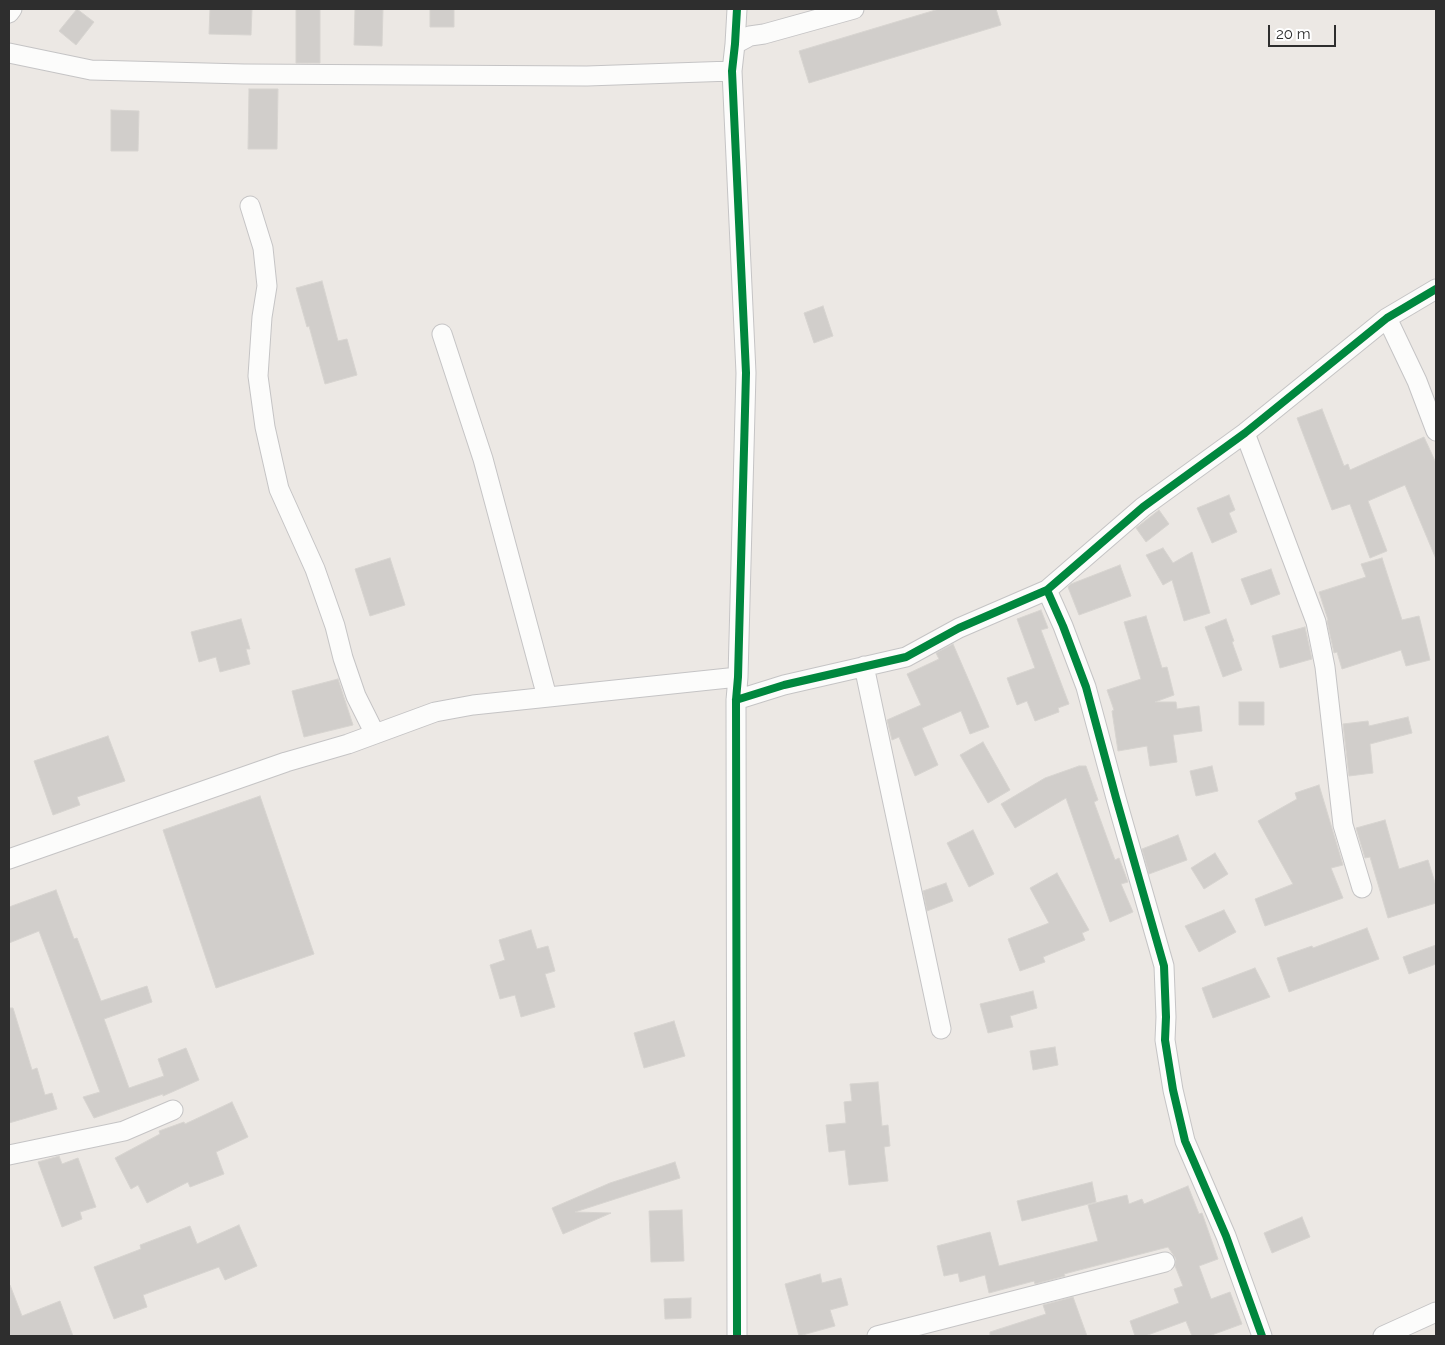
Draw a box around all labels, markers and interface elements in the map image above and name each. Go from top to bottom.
scale bar [1270,15,1338,47]
text: 20 m [1276,25,1311,43]

